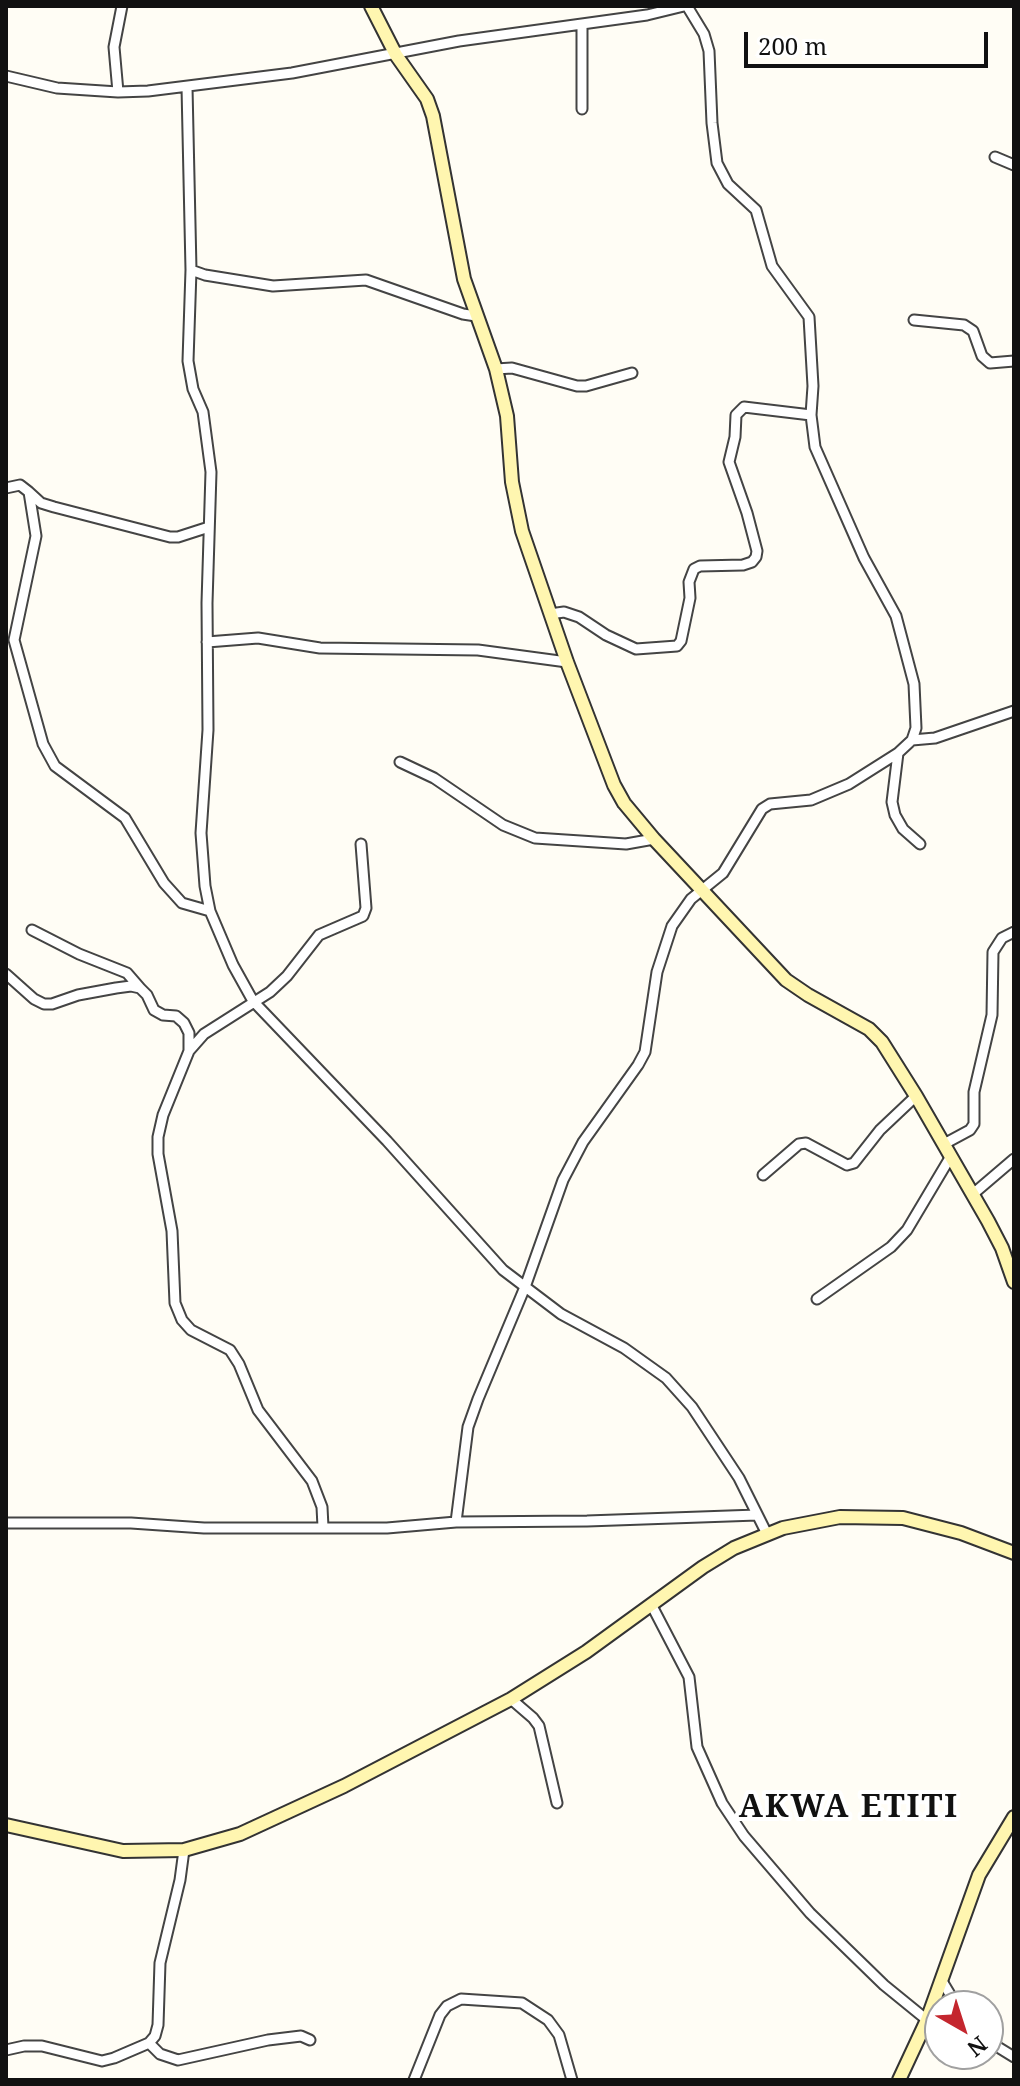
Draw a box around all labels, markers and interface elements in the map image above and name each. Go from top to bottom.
scale bar [748,16,992,66]
text: 200 m [758,29,827,62]
district label: AKWA ETITI [739,1789,959,1827]
north arrow [924,1990,1004,2070]
text: N [962,2030,994,2064]

